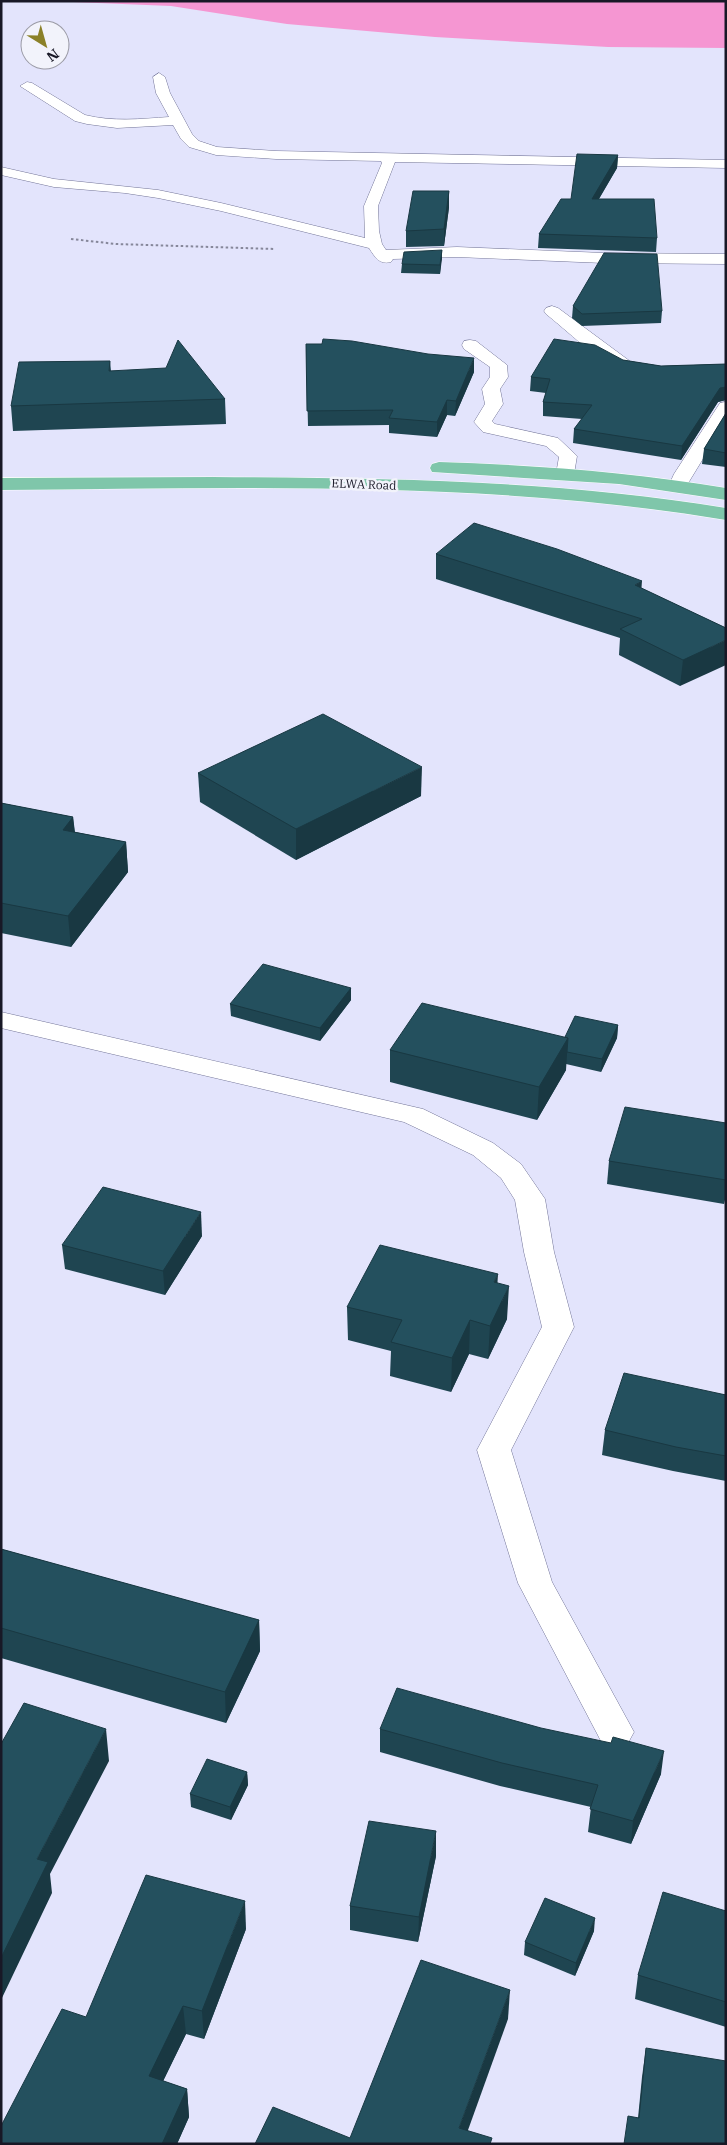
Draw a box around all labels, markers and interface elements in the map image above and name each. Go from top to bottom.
north arrow [20,20,70,70]
text: N [43,45,63,66]
street label: ELWA Road [331,475,397,493]

